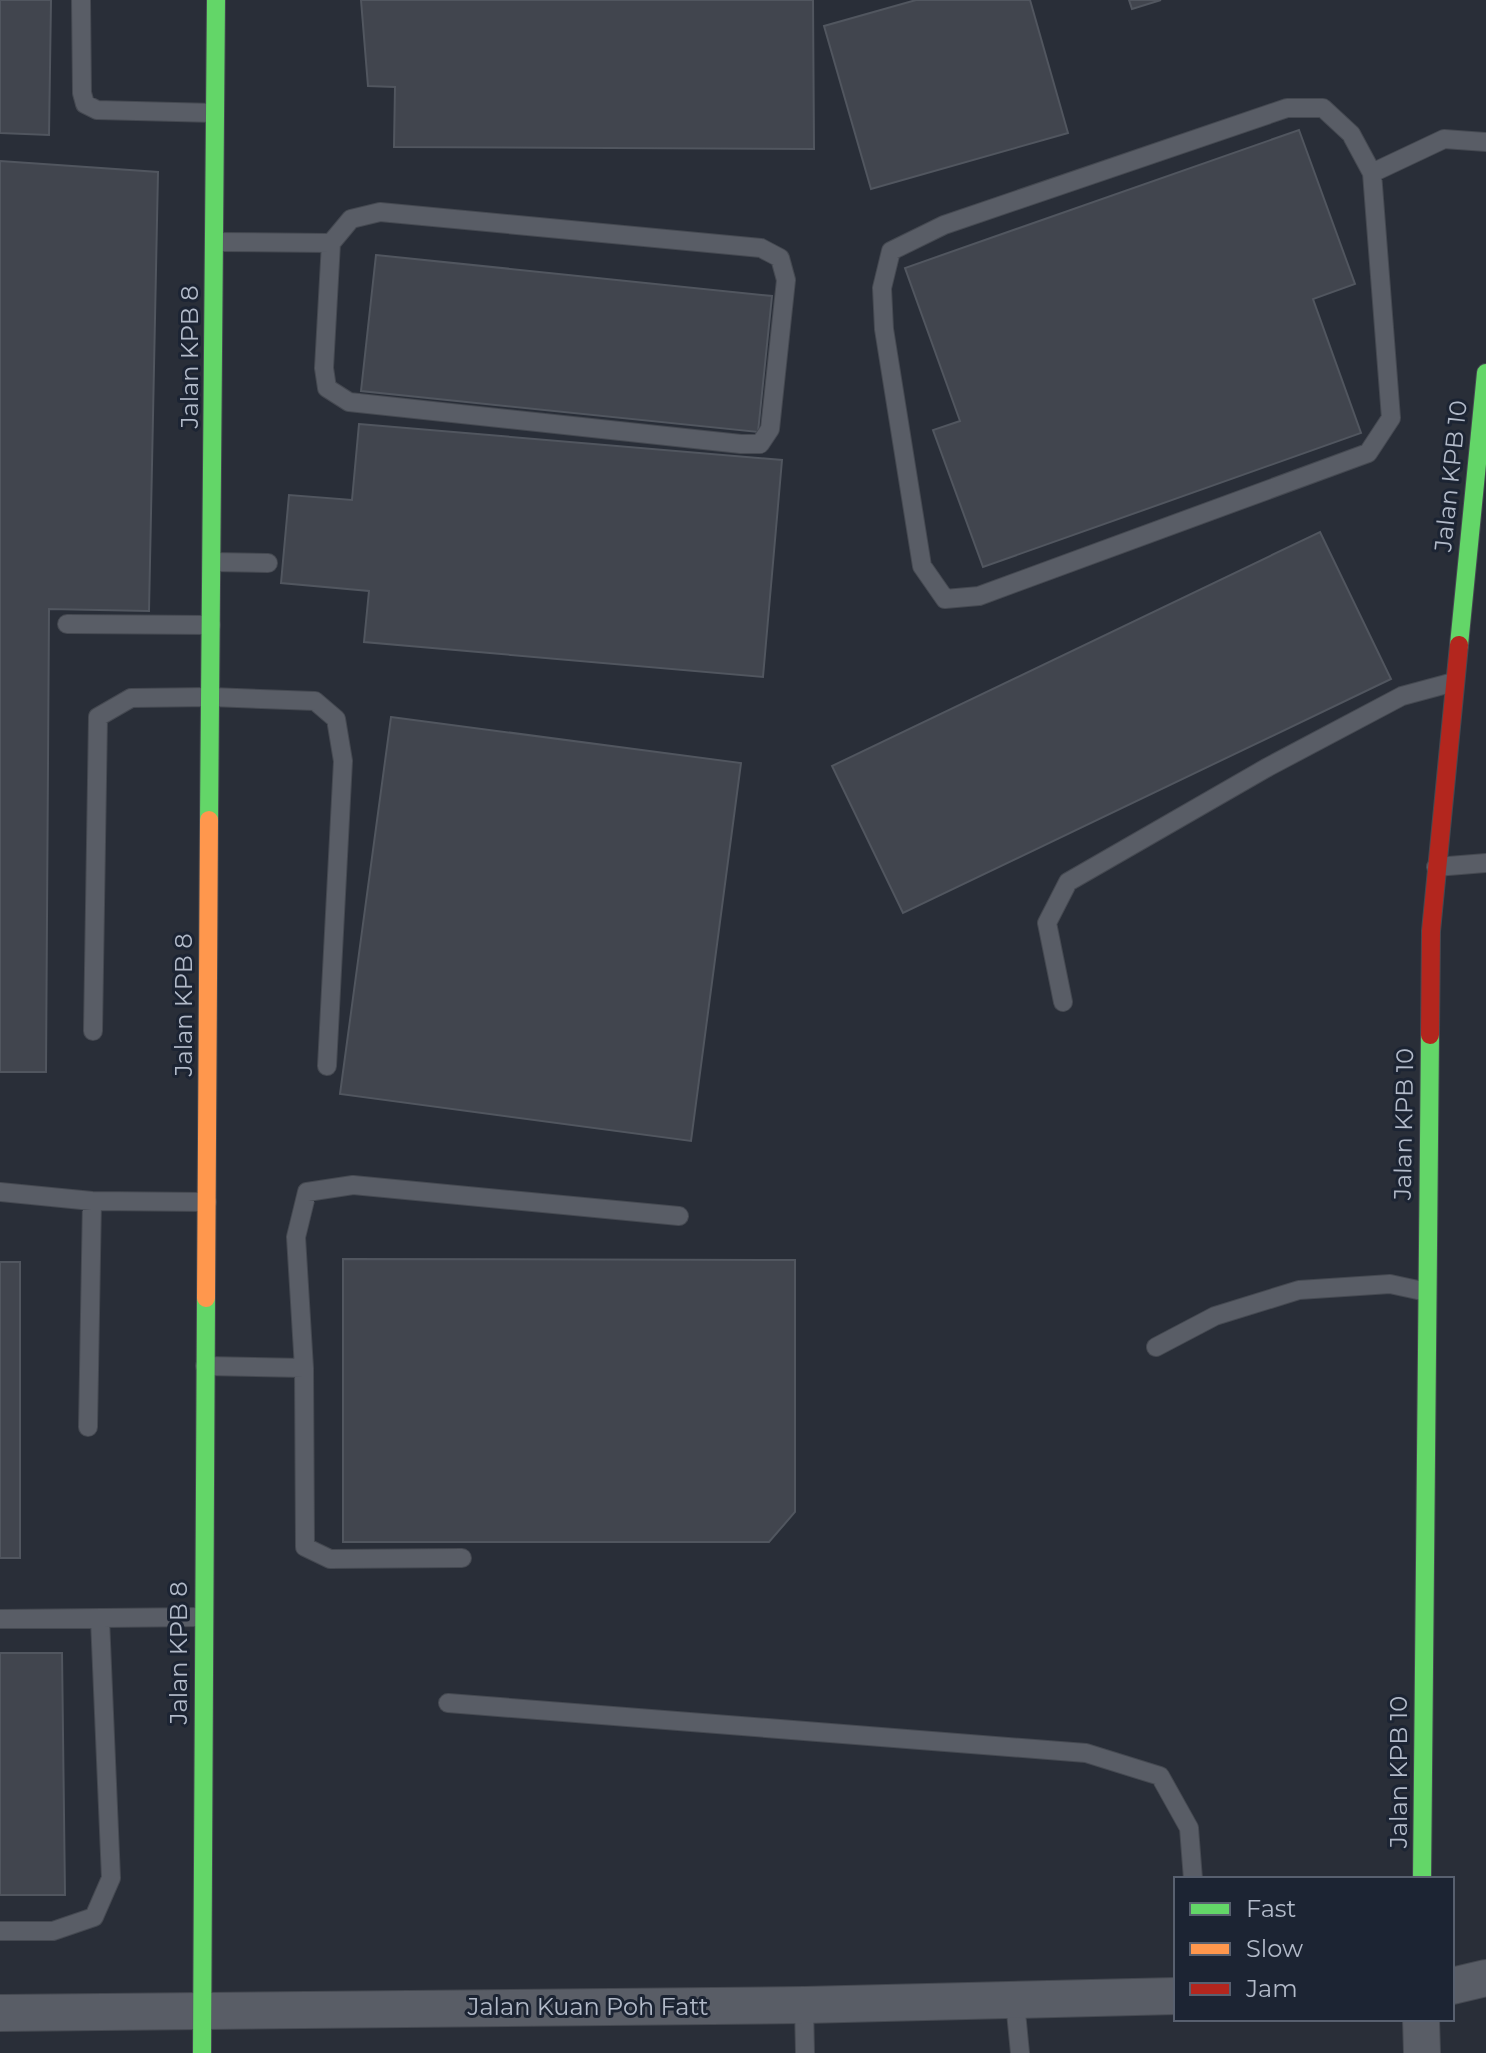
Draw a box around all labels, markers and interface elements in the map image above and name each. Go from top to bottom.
street label: Jalan KPB 8 [175,285,204,430]
street label: Jalan KPB 10 [1428,399,1473,554]
street label: Jalan KPB 8 [169,933,198,1078]
street label: Jalan KPB 10 [1388,1048,1419,1201]
street label: Jalan KPB 8 [164,1581,193,1726]
street label: Jalan KPB 10 [1384,1696,1413,1849]
legend [1174,1877,1454,2021]
text: Fast [1246,1894,1297,1923]
text: Slow [1246,1934,1303,1963]
text: Jam [1245,1974,1298,2003]
street label: Jalan Kuan Poh Fatt [466,1992,709,2021]

